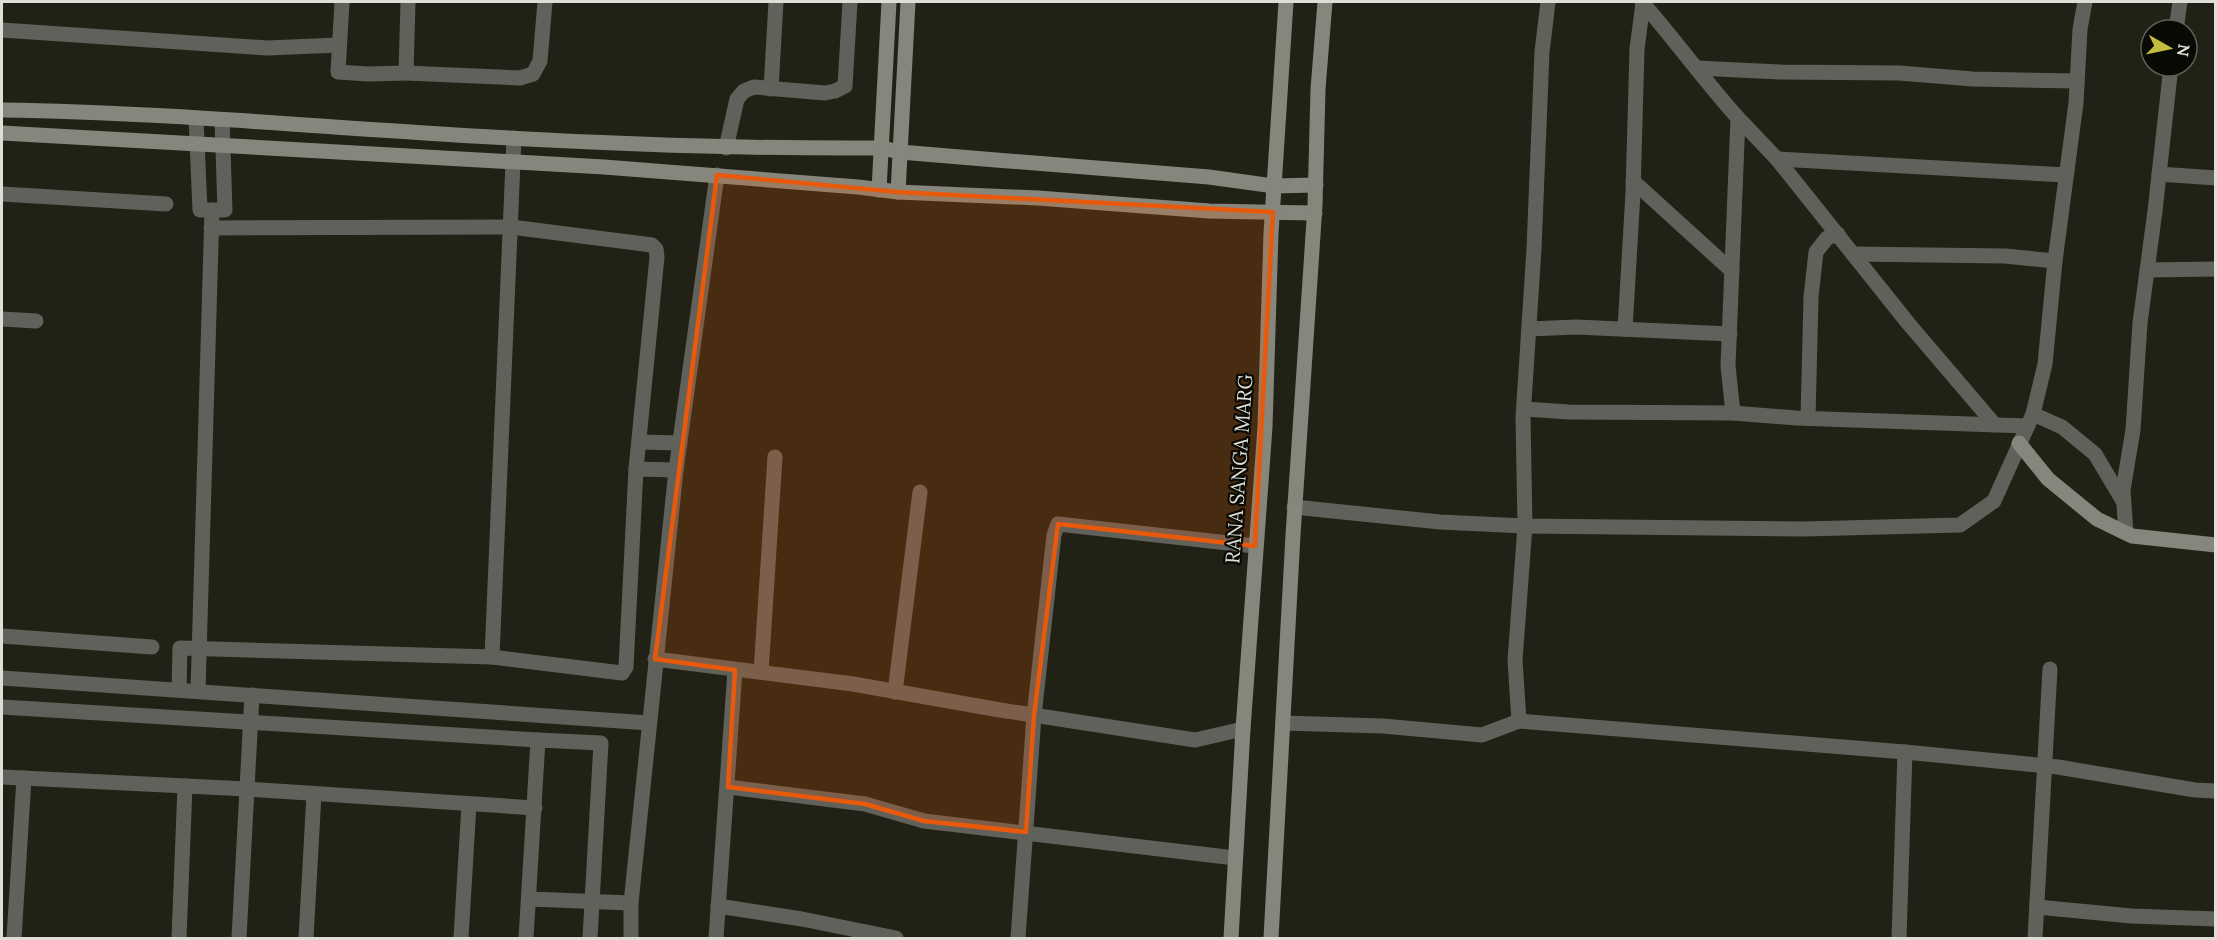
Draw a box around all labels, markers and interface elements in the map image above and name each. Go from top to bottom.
north arrow [2139,18,2199,78]
text: N [2173,43,2195,58]
street label: RANA SANGA MARG [1219,373,1258,564]

